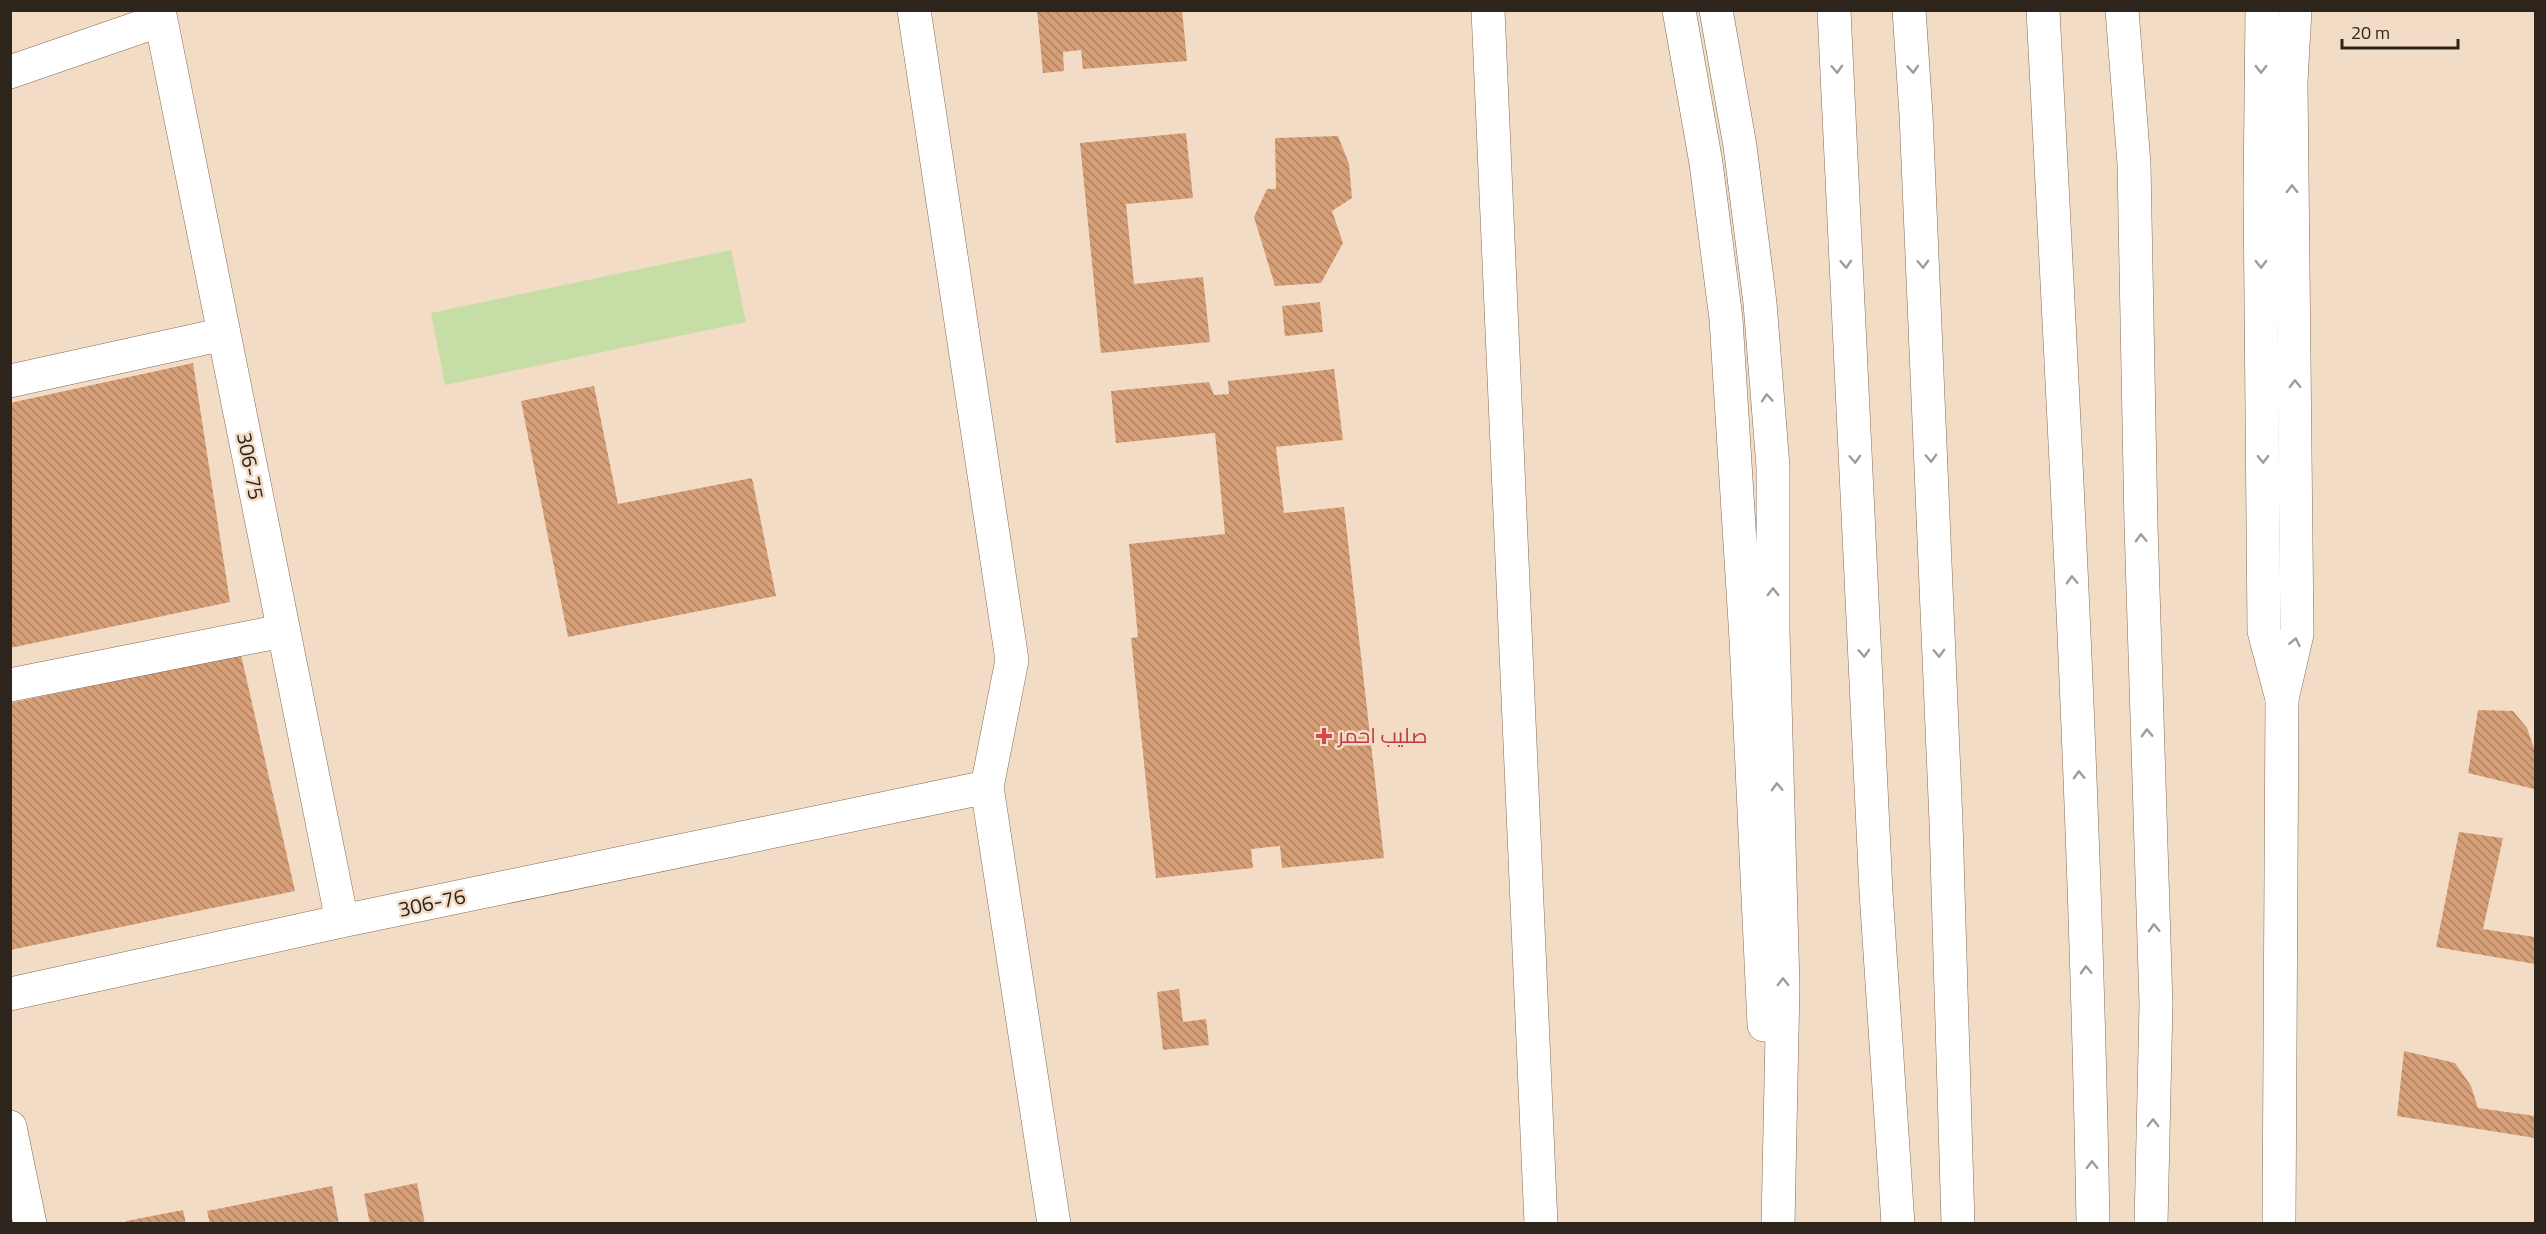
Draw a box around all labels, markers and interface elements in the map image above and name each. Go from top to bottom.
scale bar [2342,12,2458,50]
text: 20 m [2351,19,2390,46]
one-way arrow [1830,64,1843,73]
one-way arrow [1907,64,1920,73]
one-way arrow [2255,64,2267,73]
one-way arrow [2286,185,2299,194]
one-way arrow [1840,259,1853,268]
one-way arrow [1916,259,1929,268]
one-way arrow [2254,259,2267,268]
one-way arrow [2288,380,2301,389]
one-way arrow [1761,393,1774,402]
street label: 306-75 [229,429,273,502]
one-way arrow [1849,454,1862,463]
one-way arrow [1924,454,1937,463]
one-way arrow [2256,454,2269,463]
one-way arrow [2135,534,2147,543]
one-way arrow [2065,576,2078,585]
one-way arrow [1767,588,1779,597]
one-way arrow [2288,637,2301,647]
one-way arrow [1858,649,1871,658]
one-way arrow [1932,649,1945,658]
place label: صلیب احمر [1337,719,1427,751]
marker: صلیب احمر [1315,727,1333,745]
one-way arrow [2141,729,2154,738]
one-way arrow [2072,771,2085,780]
one-way arrow [1771,783,1784,792]
street label: 306-76 [395,879,468,925]
one-way arrow [2147,924,2160,933]
one-way arrow [2079,966,2092,975]
one-way arrow [1777,978,1789,987]
one-way arrow [2147,1119,2159,1128]
one-way arrow [2085,1161,2098,1170]

